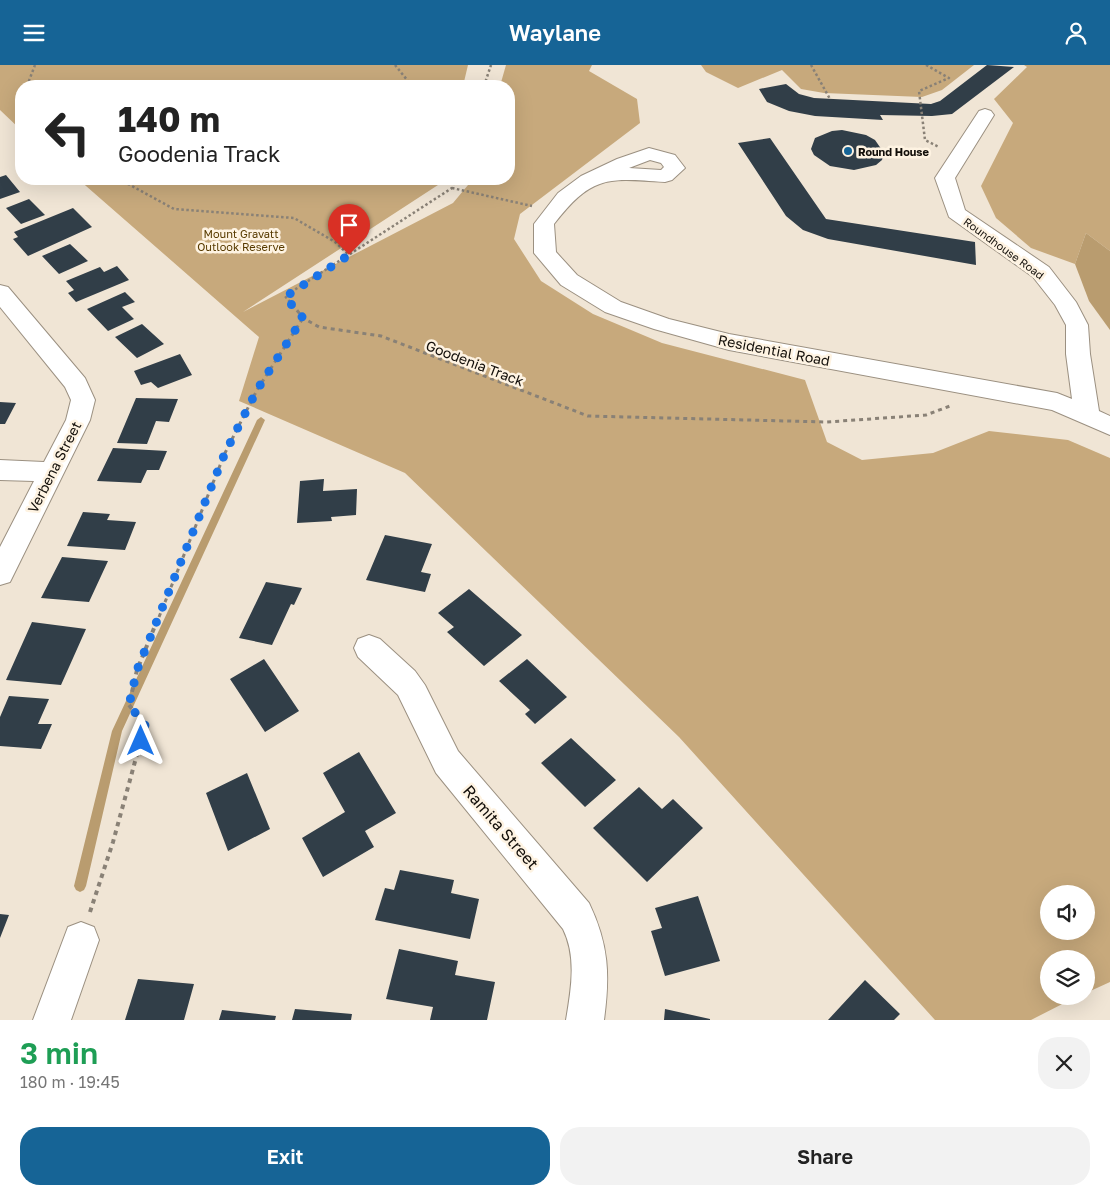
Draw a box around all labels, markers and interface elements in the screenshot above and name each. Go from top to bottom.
icon: menu [20,19,48,47]
text: Waylane [509,19,601,46]
icon: person [1062,19,1090,47]
text: 140 m [118,98,220,140]
icon: left [35,100,100,165]
text: Goodenia Track [118,140,280,167]
marker: Round House [842,145,854,157]
place label: Round House [858,145,929,158]
pin [328,204,370,255]
icon: arrive [335,211,363,239]
street label: Roundhouse Road [961,215,1047,281]
park label: Mount Gravatt Outlook Reserve [197,227,285,253]
street label: Residential Road [717,331,831,369]
street label: Goodenia Track [424,337,526,389]
street label: Verbena Street [24,418,84,516]
position arrow [114,714,166,766]
street label: Ramita Street [459,781,543,873]
map controls [1040,885,1095,1005]
button: sound [1040,885,1095,940]
button: layers [1040,950,1095,1005]
text: 3 min [20,1035,98,1071]
button: close [1038,1037,1090,1089]
text: 180 m · 19:45 [20,1072,120,1092]
button: Exit [20,1127,550,1185]
button: Share [560,1127,1090,1185]

